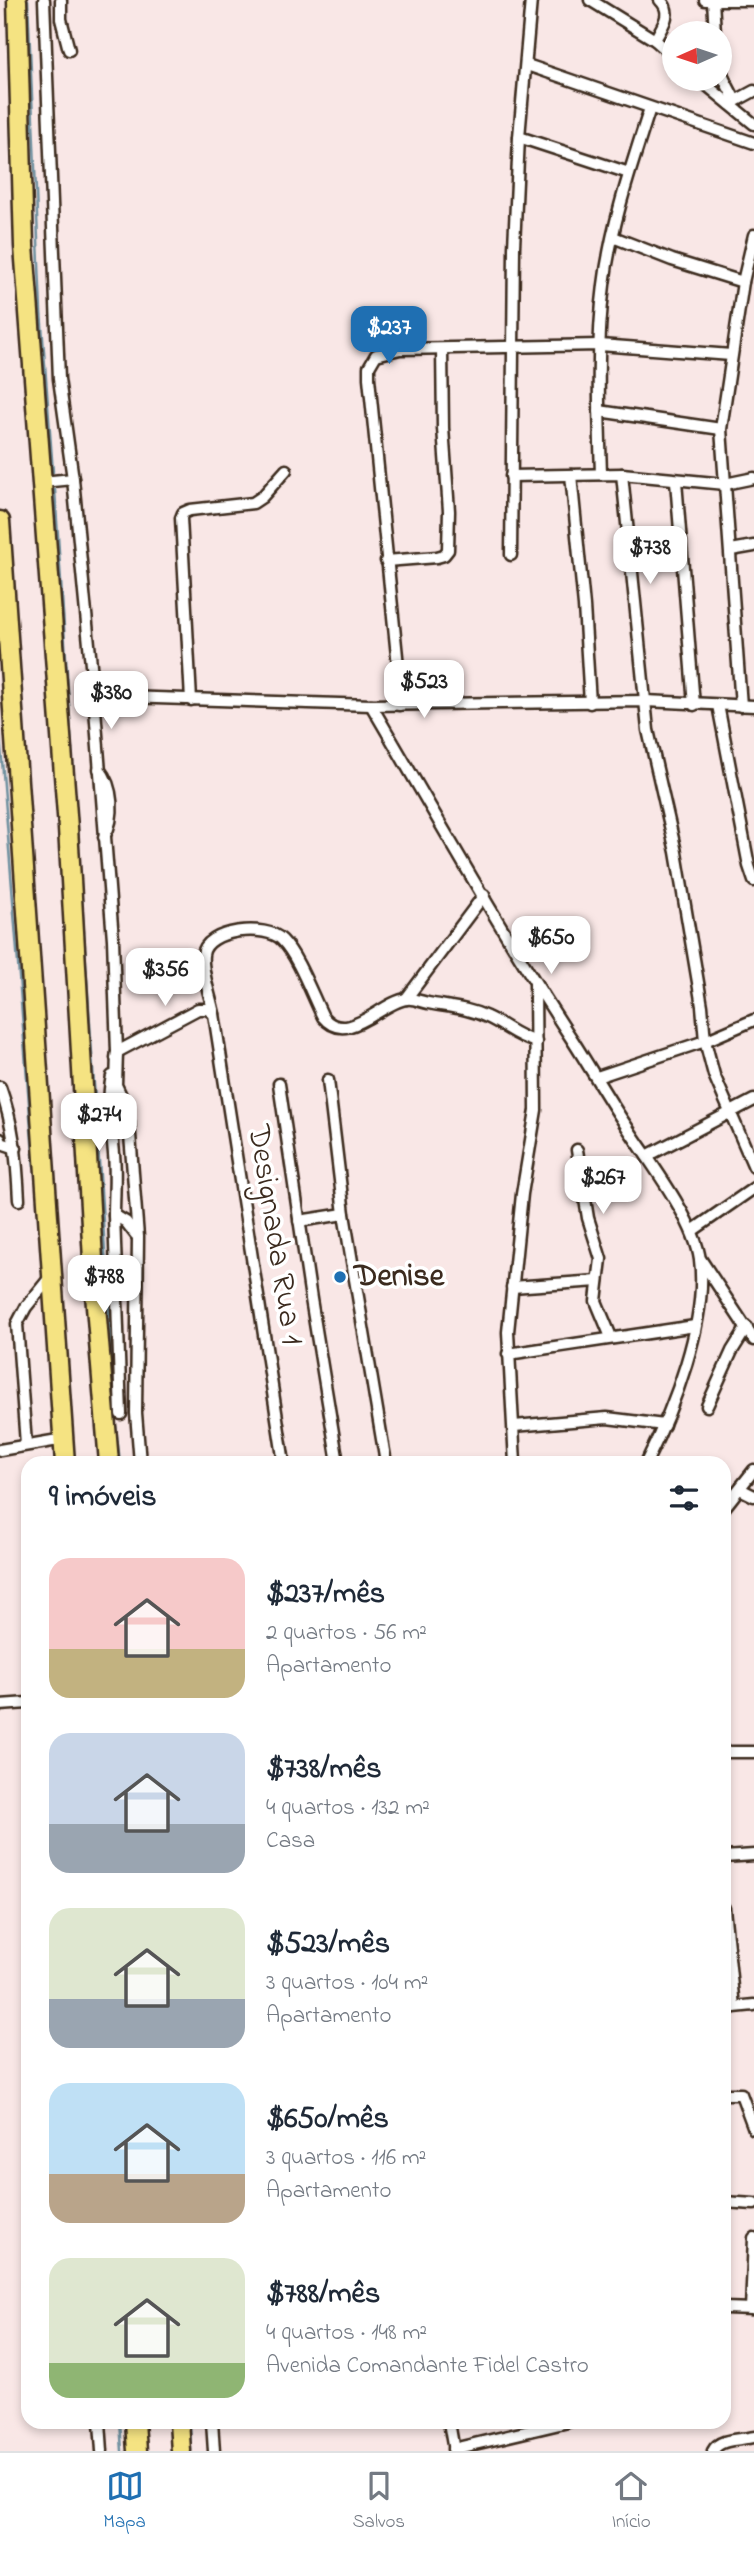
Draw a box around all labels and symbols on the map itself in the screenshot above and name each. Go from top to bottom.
north arrow [662,21,732,91]
pin: $237 [348,306,430,366]
pin: $738 [609,526,691,586]
pin: $523 [383,660,465,720]
pin: $380 [70,672,152,731]
pin: $650 [510,916,592,976]
pin: $356 [124,948,206,1008]
pin: $274 [58,1094,140,1153]
street label: Designada Rua 1 [233,1121,315,1348]
pin: $267 [562,1156,644,1216]
place label: Denise [352,1254,446,1301]
pin: $788 [63,1256,145,1315]
marker: Denise [332,1269,348,1285]

